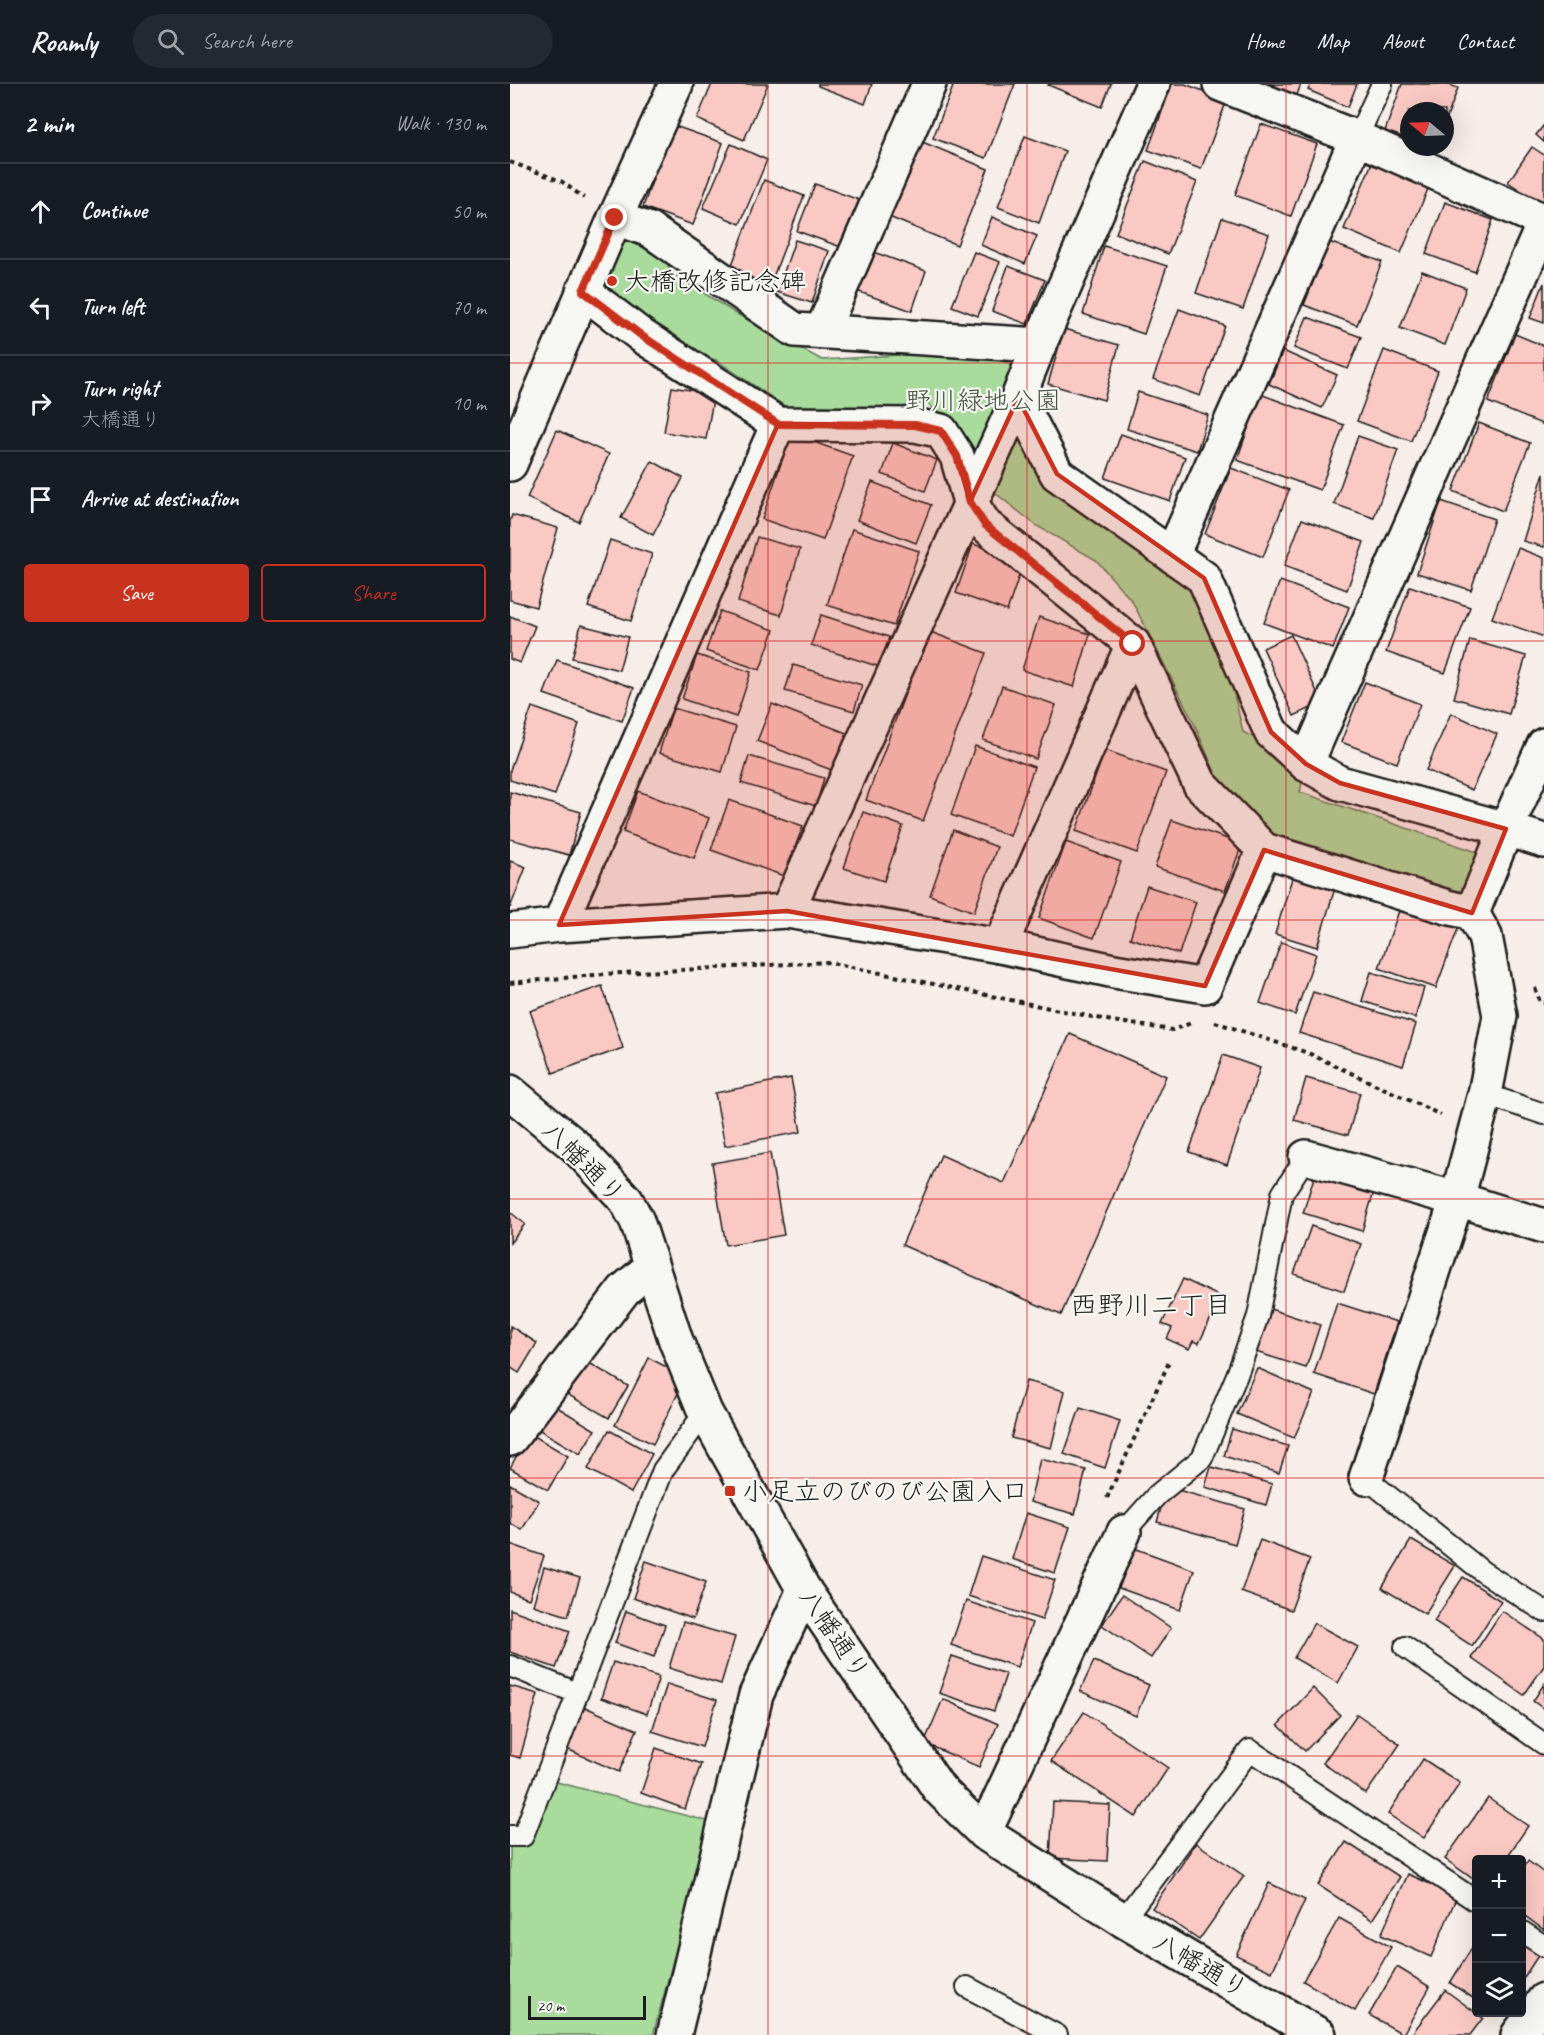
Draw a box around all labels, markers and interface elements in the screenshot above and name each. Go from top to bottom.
search box [133,14,553,68]
text: Roamly [30,24,97,59]
icon: search [154,25,187,58]
text: Search here [202,27,292,55]
text: Home [1246,28,1284,54]
text: Map [1317,28,1349,54]
text: About [1382,28,1424,54]
text: Contact [1457,28,1514,54]
north arrow [1400,102,1454,156]
text: 2 min [24,107,74,140]
text: Walk · 130 m [396,111,486,136]
icon: ahead [24,195,57,228]
text: Continue [81,197,147,225]
text: 50 m [452,199,486,224]
route end [601,204,627,230]
place label: 大橋改修記念碑 [624,265,806,298]
marker: 大橋改修記念碑 [605,274,619,288]
icon: left [24,291,57,324]
text: Turn left [81,293,145,321]
text: 70 m [452,295,486,320]
text: Turn right [81,375,158,403]
park label: 野川緑地公園 [905,384,1061,417]
icon: right [24,387,57,420]
text: 10 m [452,391,486,416]
text: 大橋通り [81,407,161,432]
icon: arrive [24,483,57,516]
text: Arrive at destination [81,485,238,513]
button: Save [24,564,249,622]
button: Share [261,564,486,622]
route start [1119,630,1145,656]
street label: 八幡通り [535,1114,632,1211]
district label: 西野川二丁目 [1070,1288,1232,1322]
place label: 小足立のびのび公園入口 [742,1475,1028,1508]
marker: 小足立のびのび公園入口 [723,1484,737,1498]
street label: 八幡通り [792,1582,877,1687]
map controls [1472,1855,1526,2017]
button: + [1472,1855,1526,1909]
button: − [1472,1909,1526,1963]
street label: 八幡通り [1147,1925,1254,2006]
button: layers [1472,1963,1526,2017]
scale bar [528,1993,646,2020]
text: 20 m [537,1996,564,2016]

